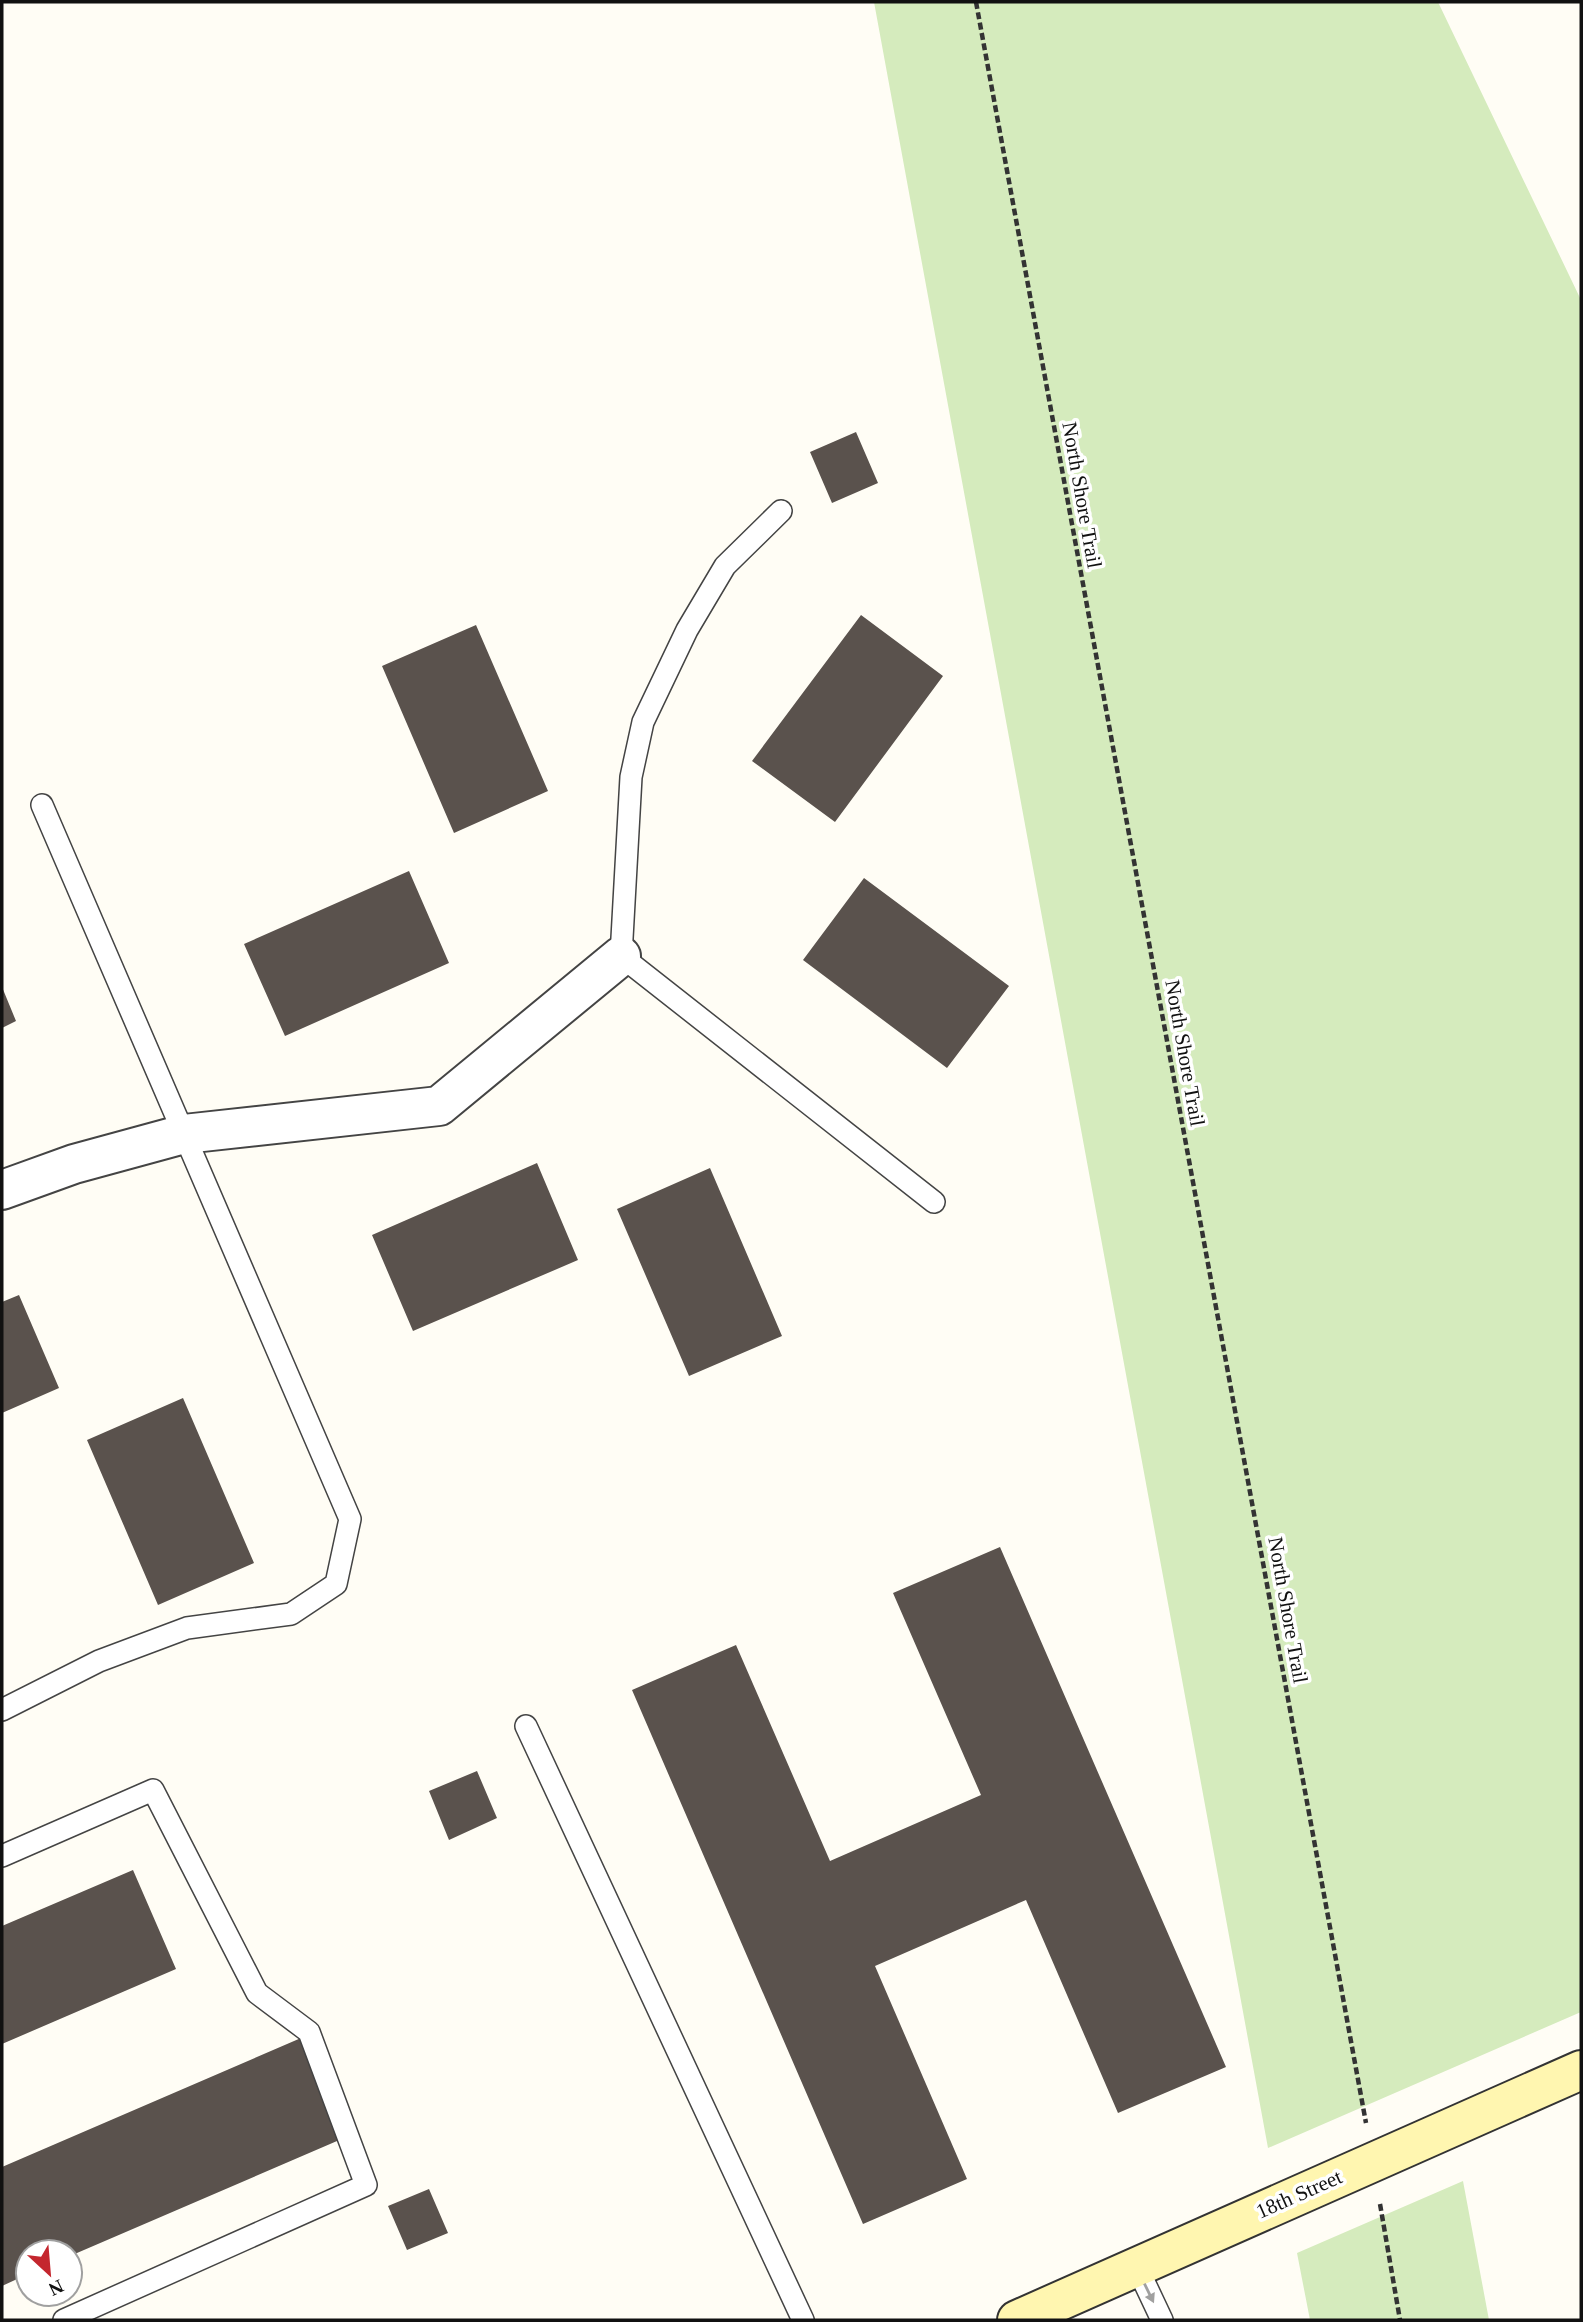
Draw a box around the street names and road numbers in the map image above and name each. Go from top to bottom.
street label: North Shore Trail [1057,420,1107,570]
street label: North Shore Trail [1160,978,1210,1128]
street label: North Shore Trail [1263,1535,1313,1685]
street label: 18th Street [1252,2164,1346,2224]

